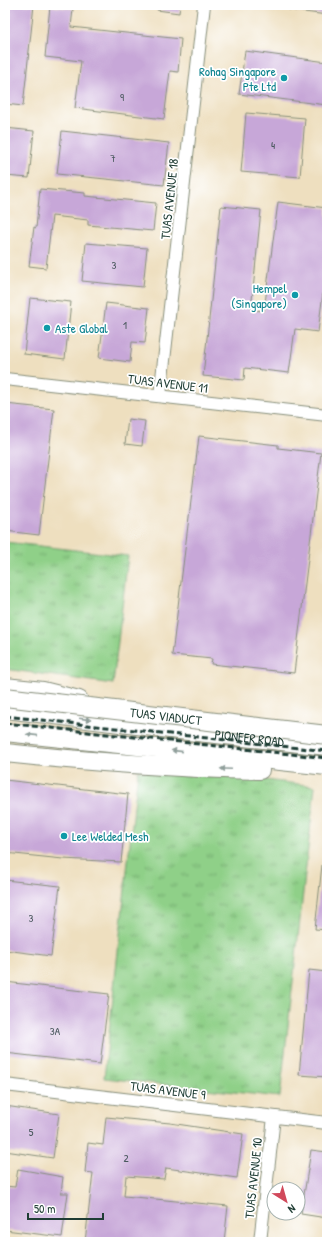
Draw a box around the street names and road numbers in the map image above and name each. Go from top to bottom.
street label: TUAS AVENUE 18 [156,157,182,240]
street label: TUAS AVENUE 11 [127,369,209,397]
street label: TUAS VIADUCT [129,703,204,729]
street label: PIONEER ROAD [214,725,286,750]
street label: TUAS AVENUE 9 [129,1076,207,1104]
street label: TUAS AVENUE 10 [240,1136,266,1219]

